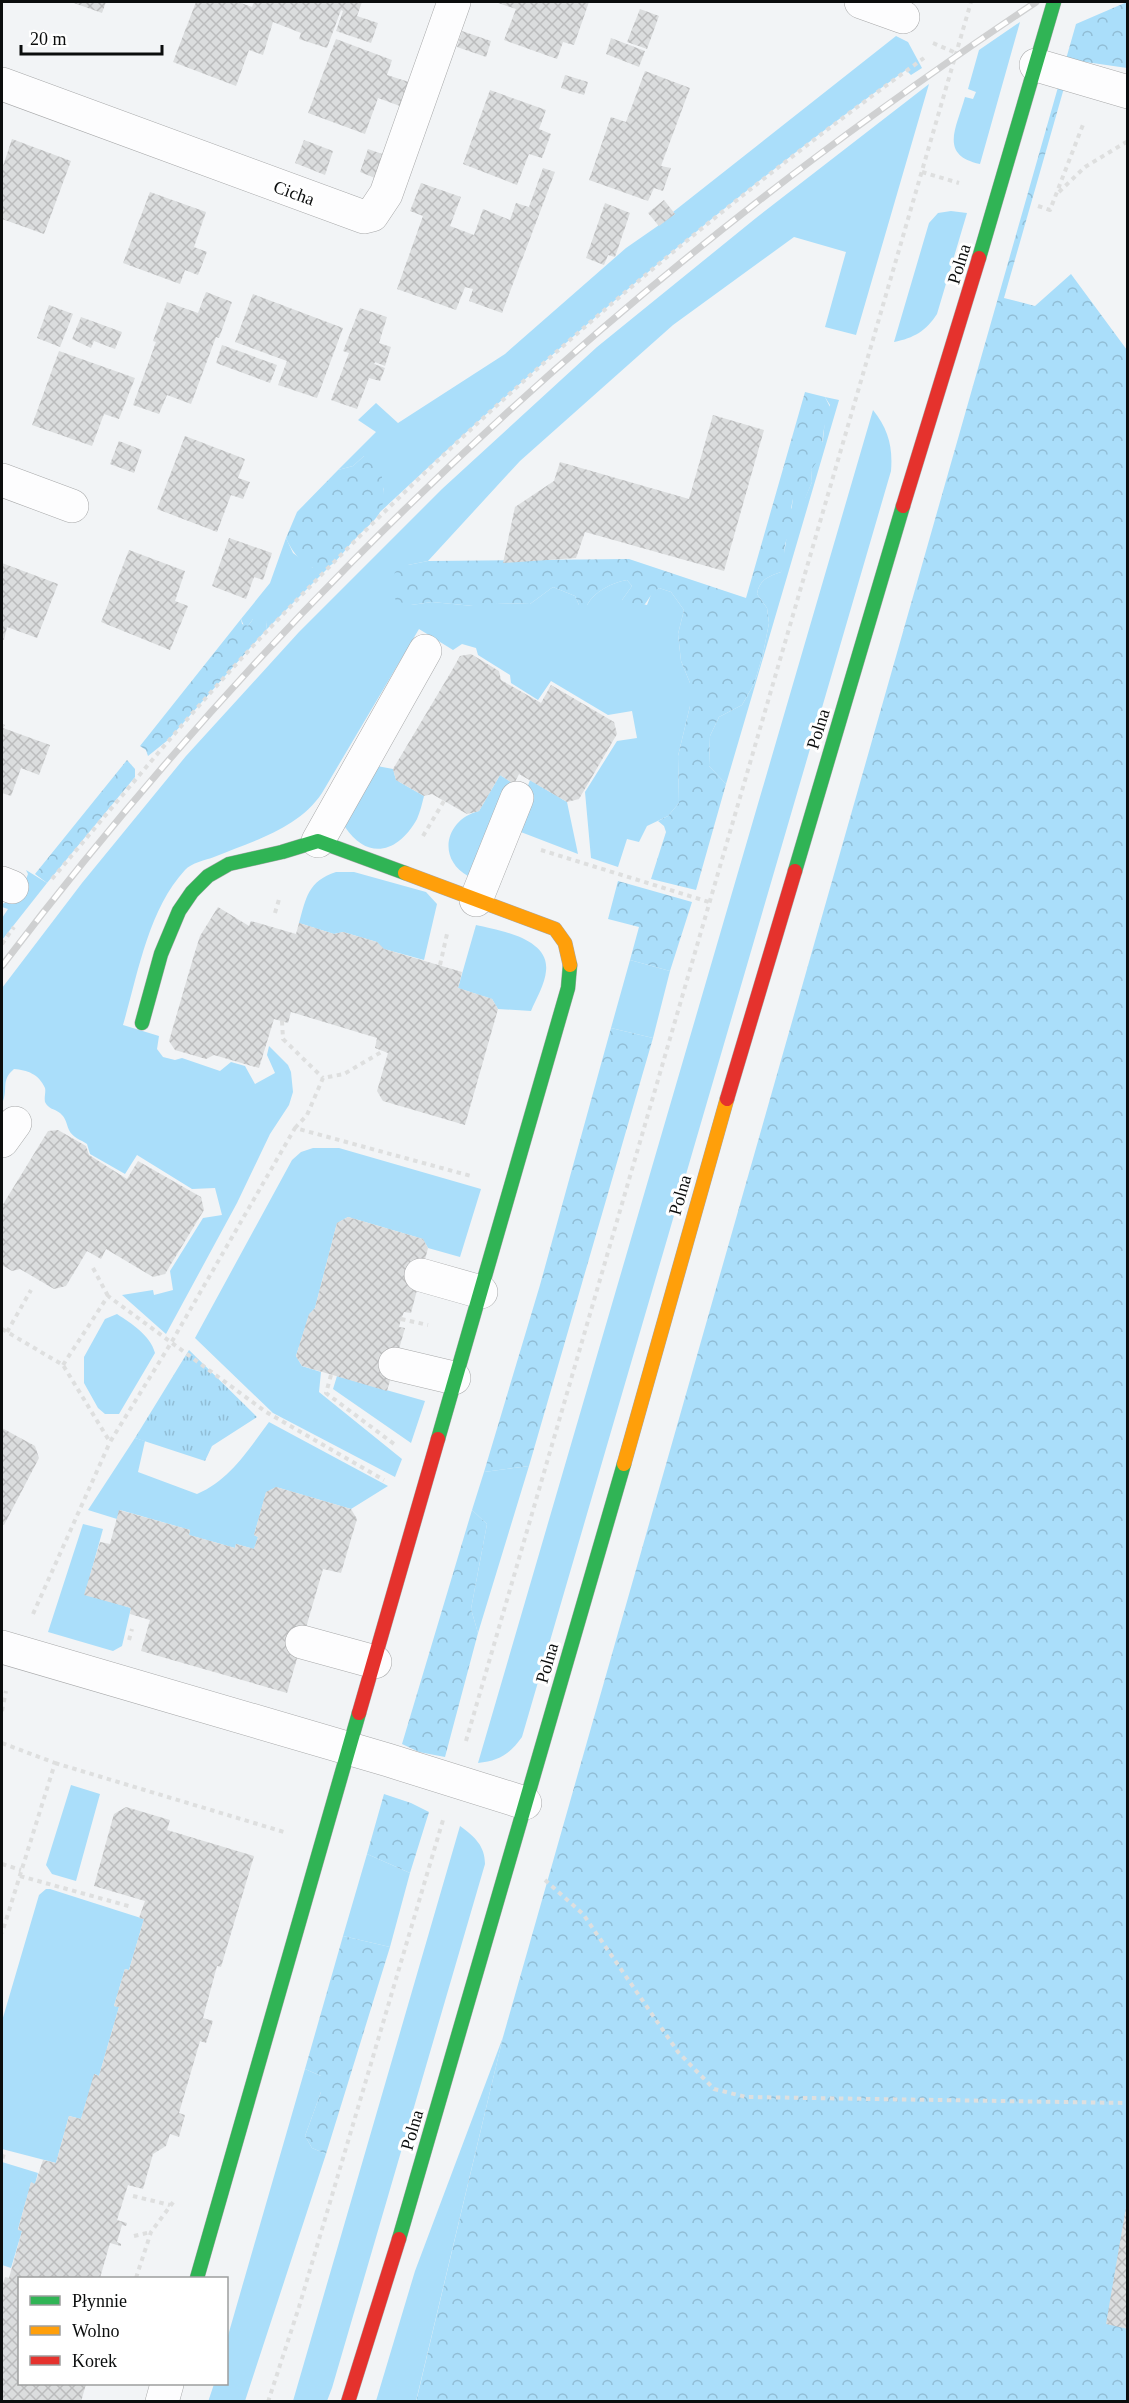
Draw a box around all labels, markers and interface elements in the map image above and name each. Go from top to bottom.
scale bar [21,18,162,56]
text: 20 m [30,29,67,49]
street label: Cicha [271,176,317,210]
street label: Polna [943,241,975,287]
street label: Polna [802,706,834,752]
street label: Polna [665,1173,695,1217]
street label: Polna [532,1641,562,1685]
street label: Polna [397,2108,427,2152]
legend [18,2277,228,2385]
text: Płynnie [72,2291,127,2311]
text: Wolno [72,2321,120,2341]
text: Korek [72,2351,117,2371]

